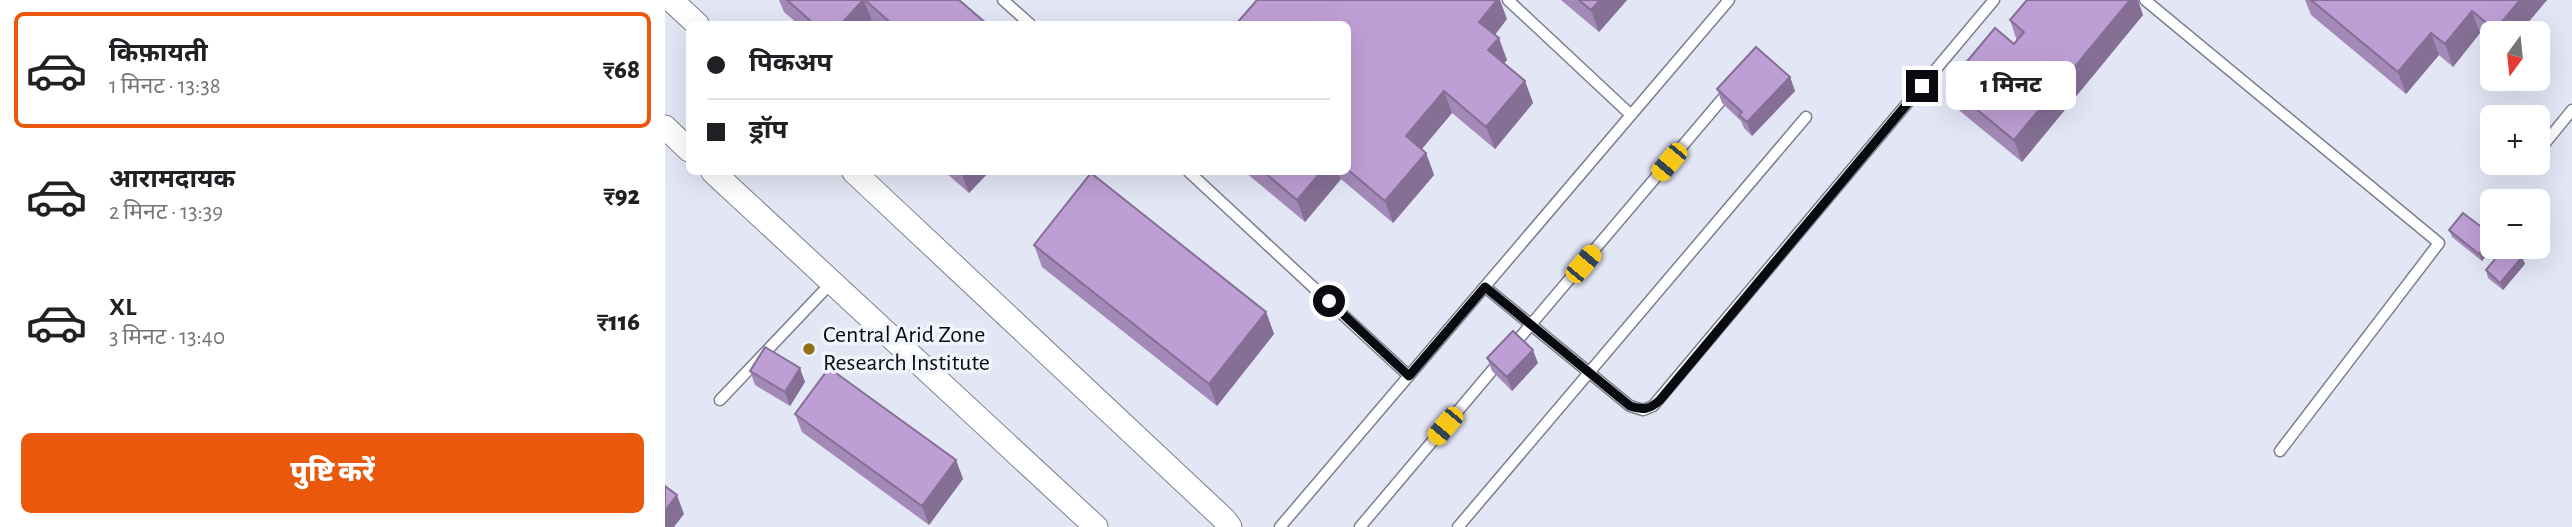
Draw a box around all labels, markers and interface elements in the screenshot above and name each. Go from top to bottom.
north arrow [2480,21,2550,91]
map controls [2480,21,2550,259]
icon: car [25,39,88,102]
text: किफ़ायती [109,40,208,66]
text: पिकअप [749,50,832,76]
text: ₹68 [603,57,640,83]
callout: 1 मिनट [1947,62,2076,110]
route end [1906,70,1938,102]
text: 1 मिनट [1980,74,2042,97]
text: 1 मिनट · 13:38 [109,75,221,98]
button: + [2480,105,2550,175]
text: ड्रॉप [749,117,787,143]
car [1648,139,1691,185]
icon: car [25,165,88,228]
text: आरामदायक [109,166,235,192]
text: ₹92 [604,183,640,209]
button: − [2480,189,2550,259]
text: 2 मिनट · 13:39 [109,201,223,224]
car [1562,241,1605,287]
route start [1313,285,1345,317]
icon: car [25,291,88,354]
text: XL [109,294,136,320]
text: ₹116 [597,309,640,335]
place label: Central Arid Zone Research Institute [823,323,990,375]
text: 3 मिनट · 13:40 [109,326,225,349]
marker: Central Arid Zone Research Institute [801,341,817,357]
car [1424,403,1467,449]
button: पुष्टि करें [21,433,644,513]

